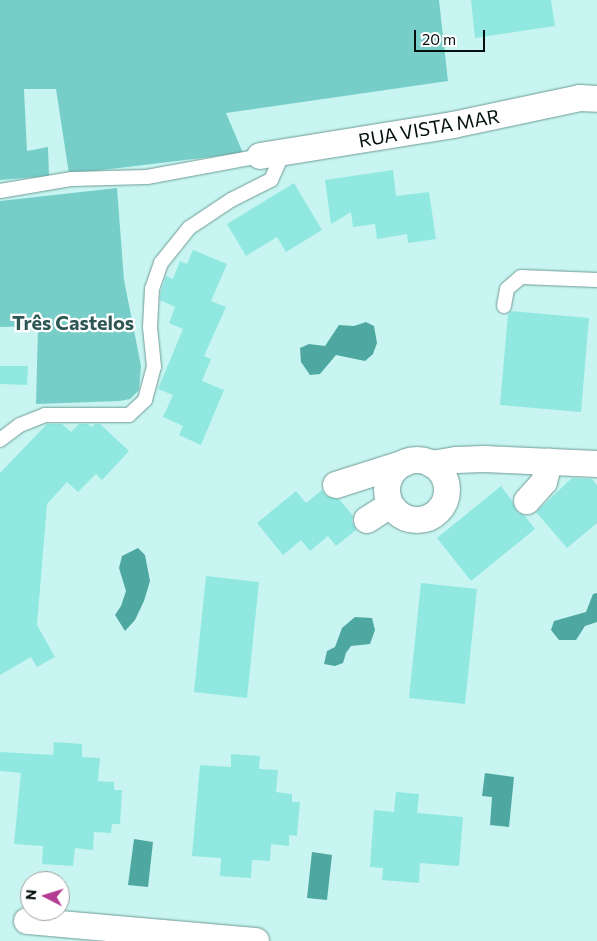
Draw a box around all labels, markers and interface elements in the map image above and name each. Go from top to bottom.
scale bar [417,20,488,52]
text: 20 m [422,30,456,48]
street label: RUA VISTA MAR [357,104,501,152]
district label: Três Castelos [12,310,134,334]
north arrow [20,871,70,921]
text: N [22,889,39,901]

